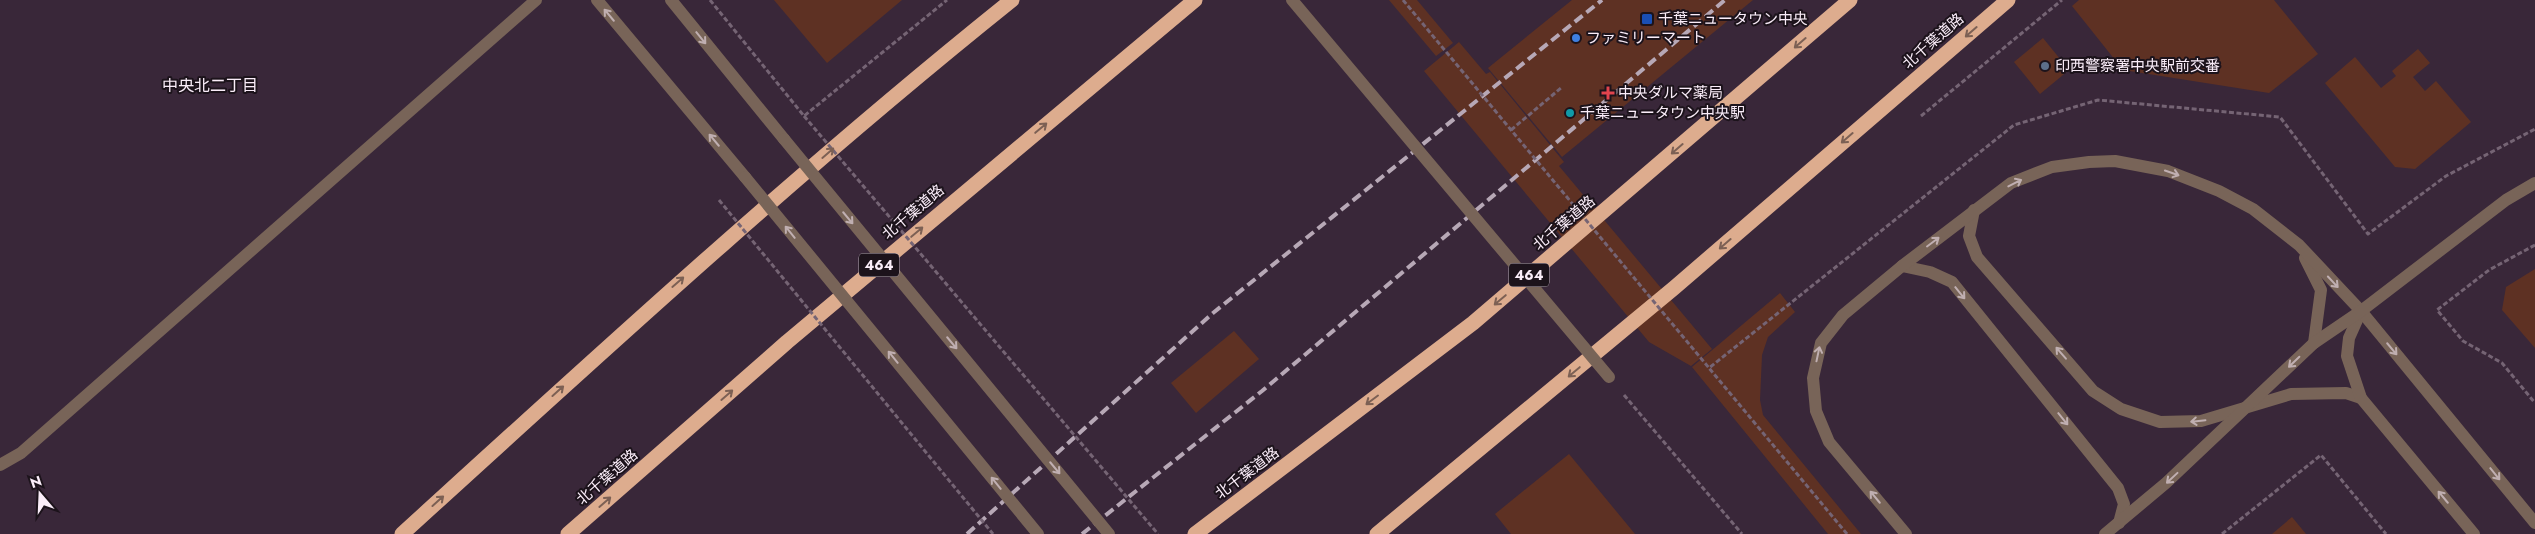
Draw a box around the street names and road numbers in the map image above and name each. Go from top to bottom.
street label: 北千葉道路 [1897,8,1969,74]
street label: 北千葉道路 [877,179,949,245]
street label: 北千葉道路 [1528,190,1600,256]
road number: 464 [859,254,899,276]
road number: 464 [1509,264,1549,286]
street label: 北千葉道路 [1210,442,1284,504]
street label: 北千葉道路 [571,444,643,510]

